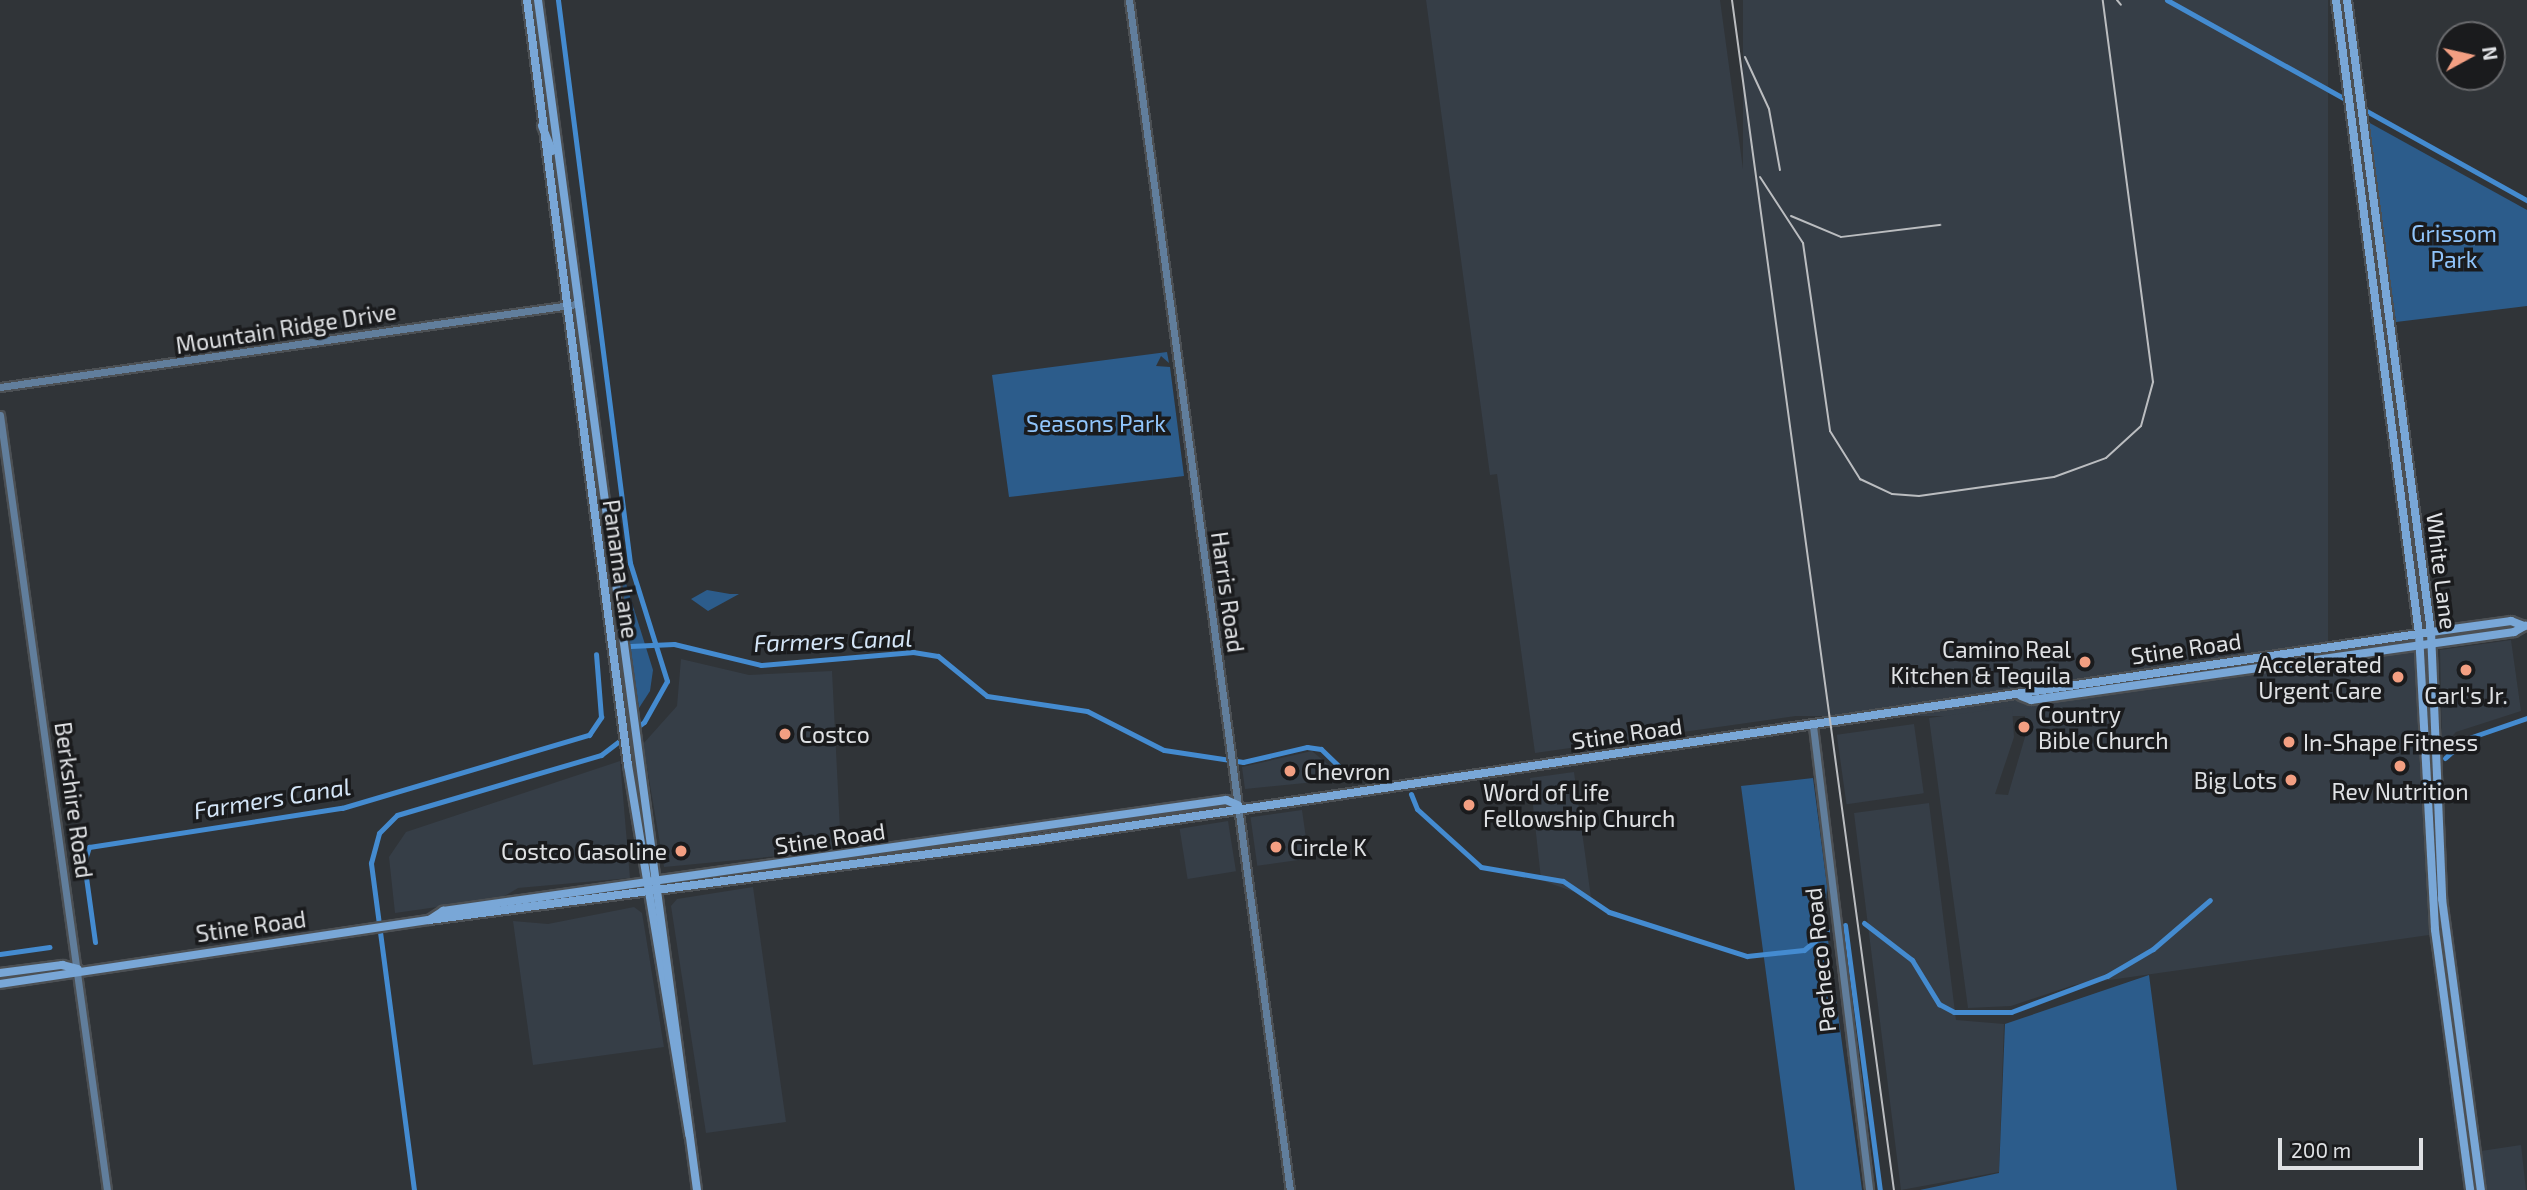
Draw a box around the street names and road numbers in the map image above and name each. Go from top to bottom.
street label: Mountain Ridge Drive [174,297,398,359]
street label: Panama Lane [598,498,644,640]
street label: White Lane [2421,511,2463,631]
street label: Harris Road [1206,530,1250,654]
street label: Stine Road [2129,627,2243,669]
street label: Stine Road [1570,712,1684,754]
street label: Berkshire Road [49,720,99,880]
street label: Stine Road [773,817,887,859]
street label: Pacheco Road [1799,886,1841,1034]
street label: Stine Road [194,905,308,947]

